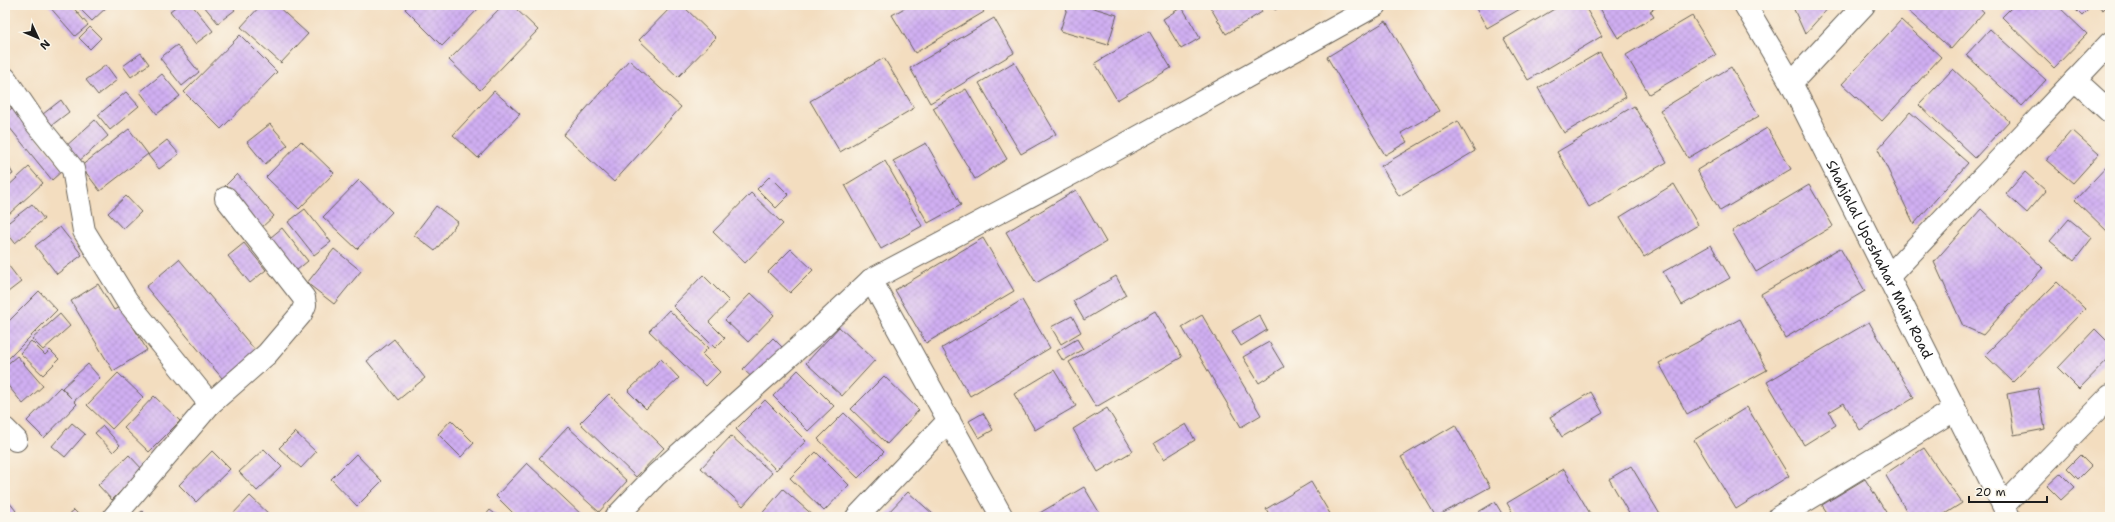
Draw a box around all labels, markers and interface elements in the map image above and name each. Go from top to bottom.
north arrow [18,18,58,58]
text: N [36,36,53,53]
street label: Shahjalal Uposhahar Main Road [1822,157,1937,362]
scale bar [1969,478,2047,504]
text: 20 m [1975,484,2006,500]

